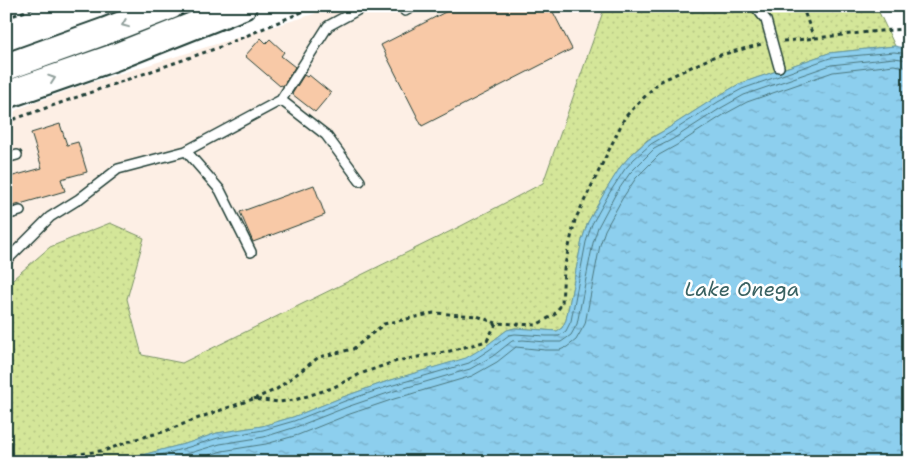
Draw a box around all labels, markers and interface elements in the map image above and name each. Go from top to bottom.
one-way arrow [121,18,129,28]
one-way arrow [48,75,56,85]
water label: Lake Onega [685,276,799,302]

